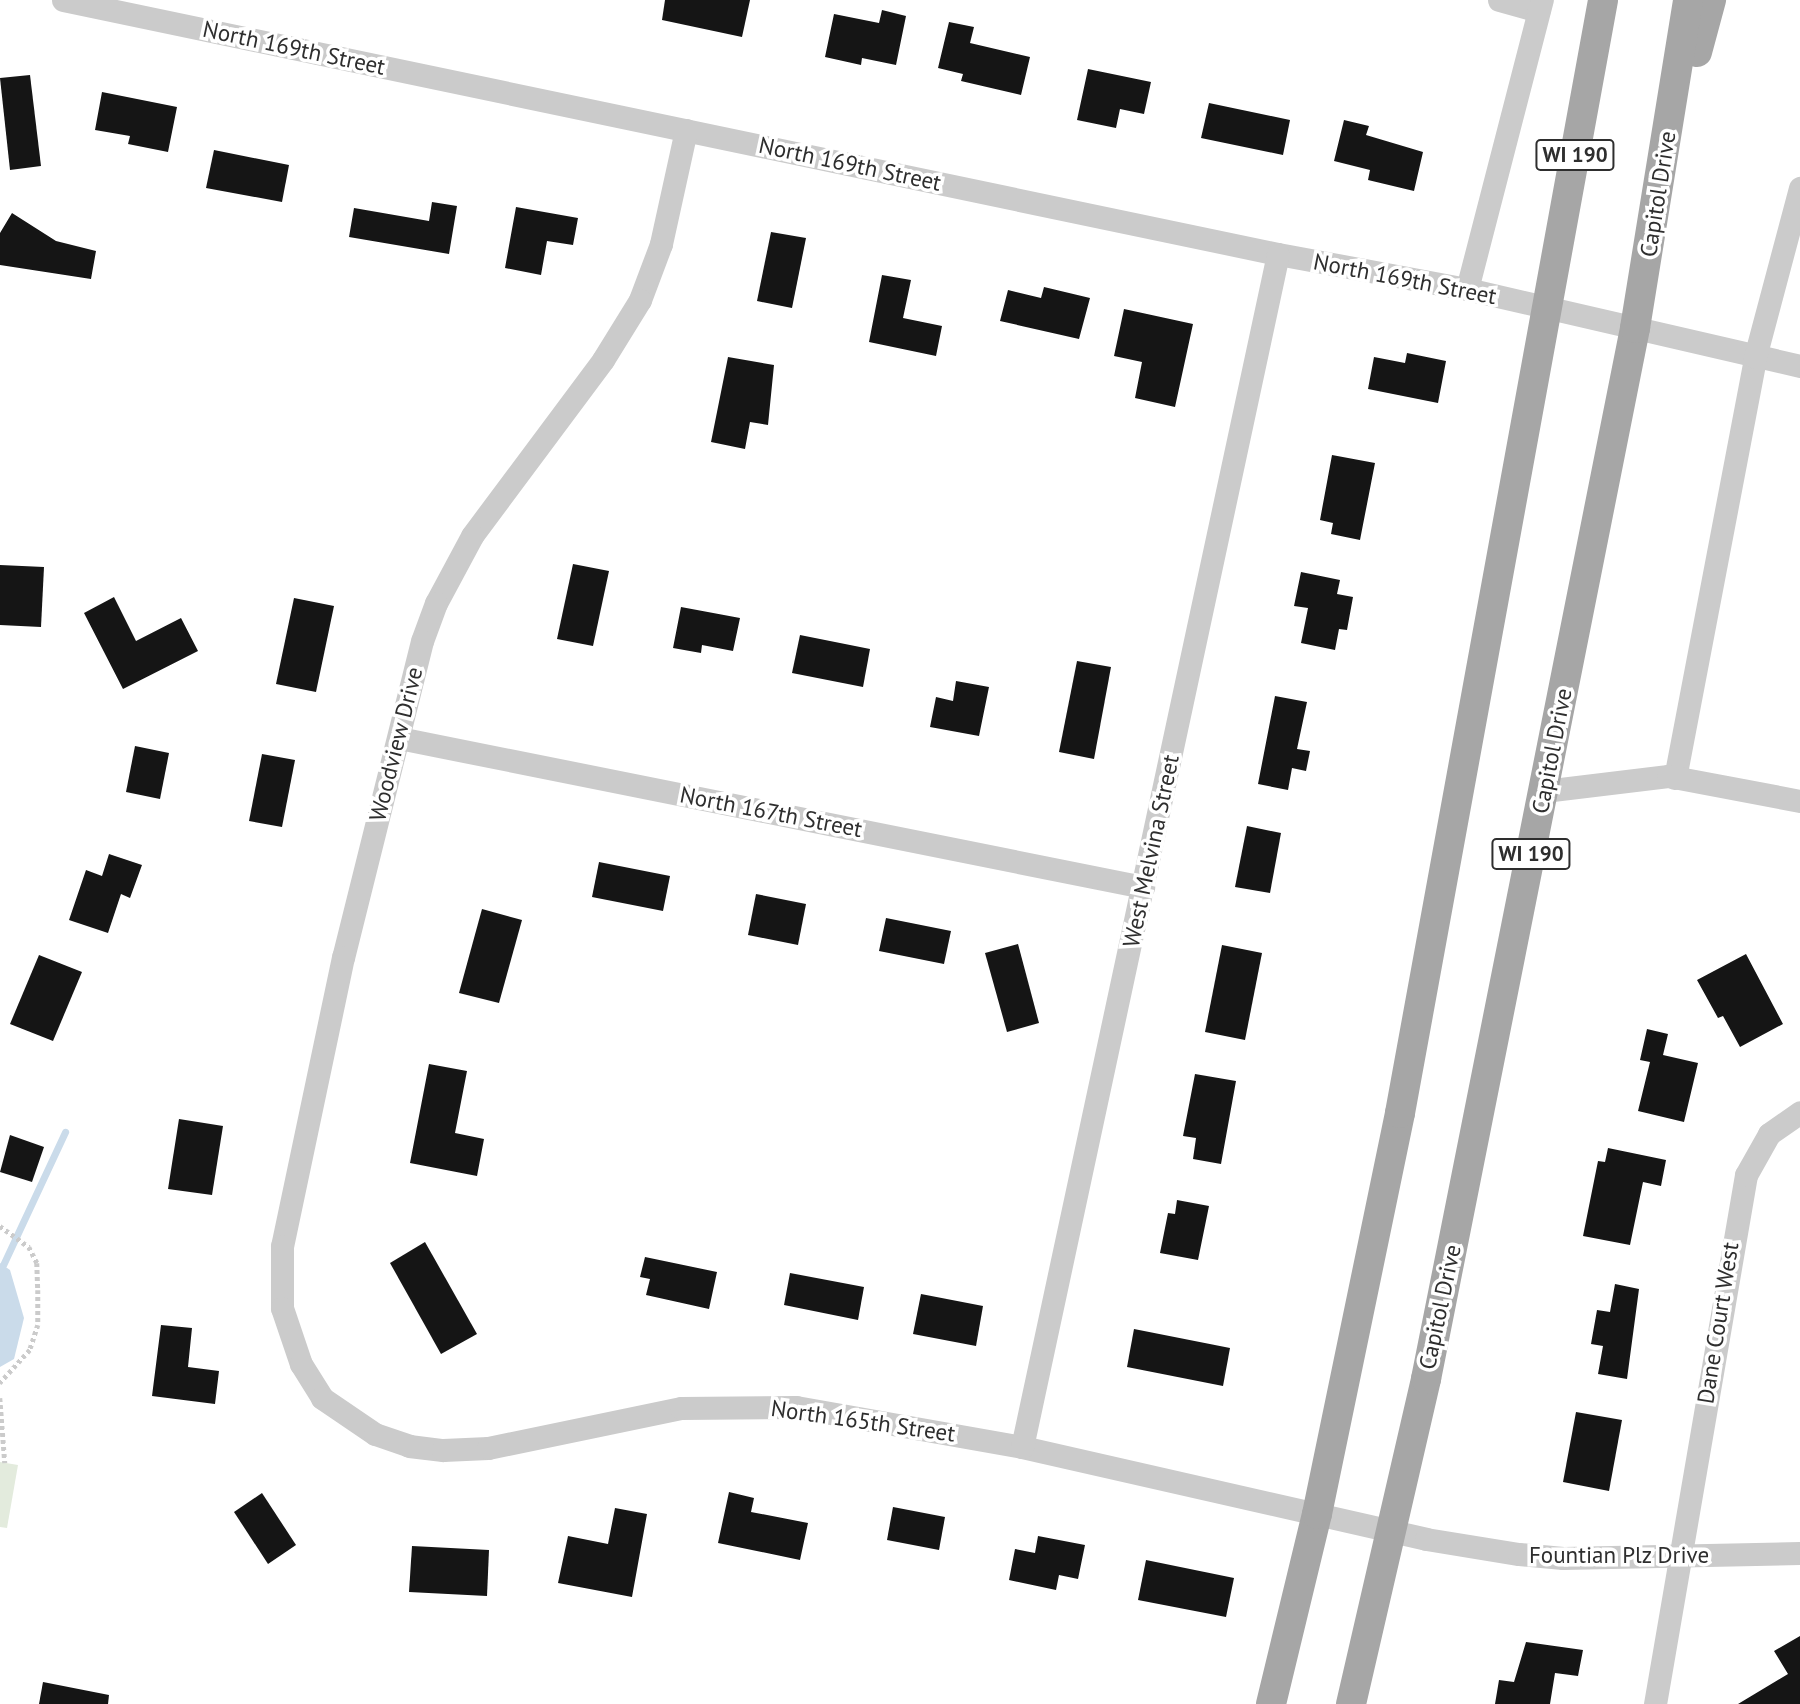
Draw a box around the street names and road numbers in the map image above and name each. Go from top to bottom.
street label: North 169th Street [200,15,388,81]
street label: Capitol Drive [1634,129,1682,259]
street label: North 169th Street [756,131,944,197]
road number: WI 190 [1535,138,1615,172]
street label: North 169th Street [1311,248,1499,310]
street label: Woodview Drive [363,664,429,824]
street label: Capitol Drive [1526,686,1578,816]
street label: West Melvina Street [1117,752,1185,950]
street label: North 167th Street [677,781,865,843]
road number: WI 190 [1491,836,1571,872]
street label: Dane Court West [1692,1240,1744,1406]
street label: Capitol Drive [1413,1242,1467,1372]
street label: North 165th Street [769,1394,957,1448]
street label: Fountian Plz Drive [1529,1541,1709,1569]

